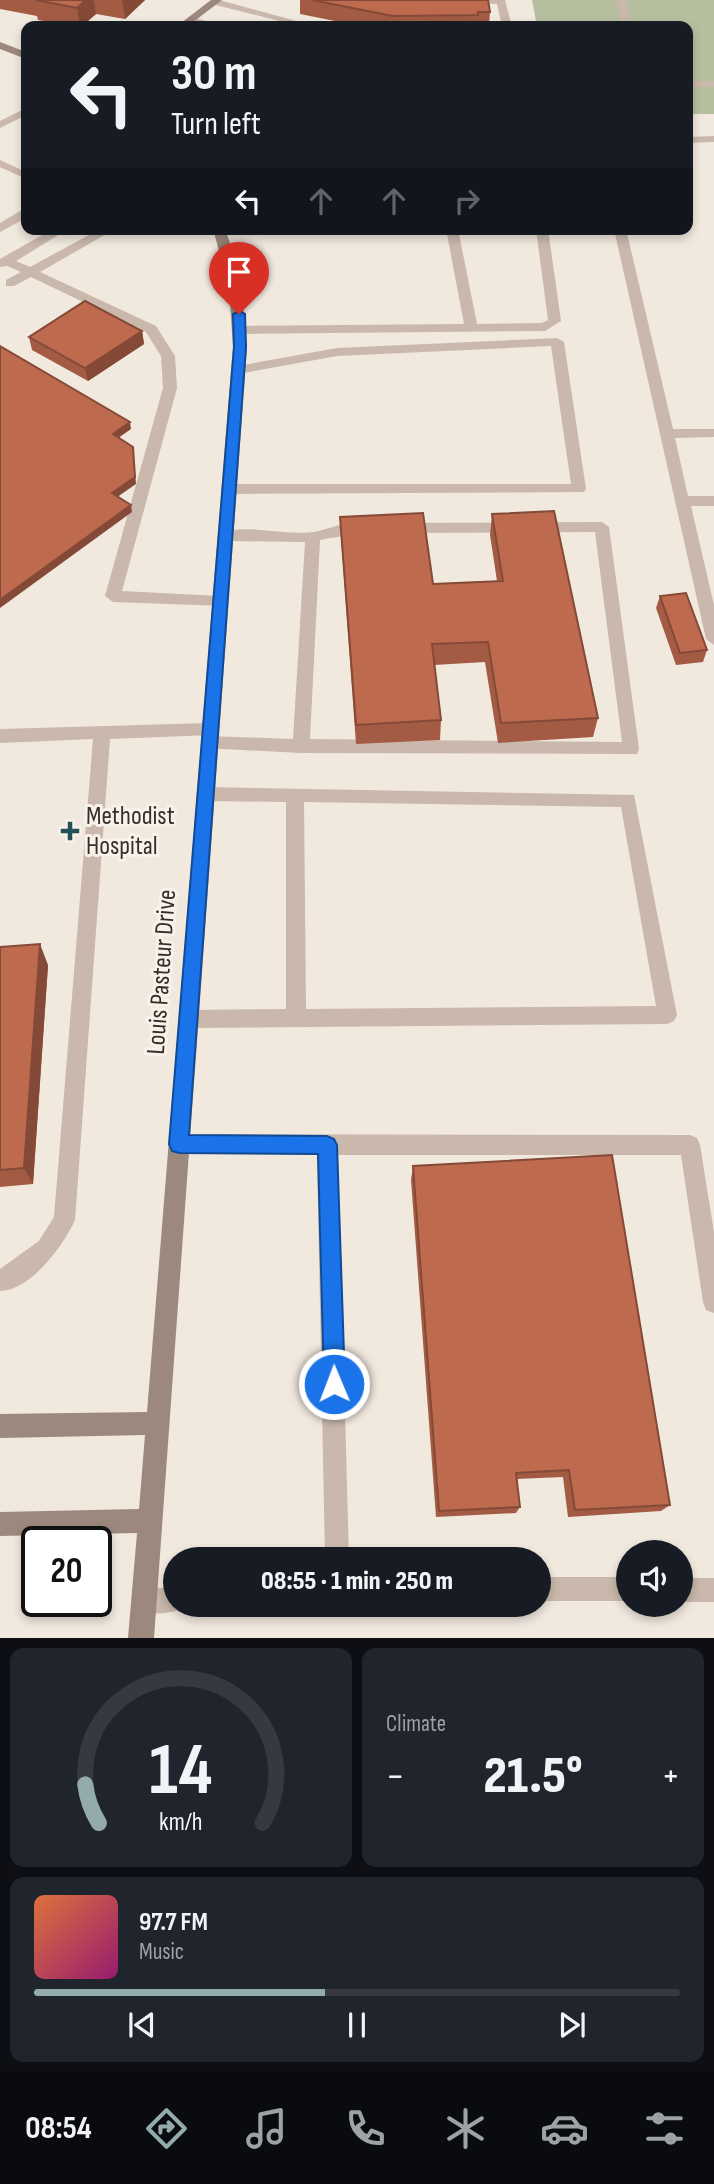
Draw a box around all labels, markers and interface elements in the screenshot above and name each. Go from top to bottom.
text: 30 m [171,45,256,104]
icon: left [56,49,147,140]
text: Turn left [171,105,261,144]
icon: left [229,182,267,220]
icon: ahead [302,182,340,220]
icon: ahead [375,182,413,220]
icon: right [448,182,486,220]
pin [209,242,269,314]
icon: arrive [220,253,258,291]
place label: Methodist Hospital [86,801,175,862]
marker: Methodist Hospital [60,821,80,841]
street label: Louis Pasteur Drive [141,888,183,1056]
position arrow [297,1347,371,1421]
speed limit sign: 20 [21,1526,112,1617]
map controls [616,1540,693,1617]
button: sound [616,1540,693,1617]
text: 08:55 · 1 min · 250 m [261,1566,453,1597]
text: Climate [386,1710,446,1738]
text: 14 [150,1728,213,1816]
text: 21.5° [483,1745,583,1808]
text: − [386,1754,405,1799]
text: + [661,1754,680,1799]
text: km/h [159,1807,203,1838]
text: 97.7 FM [139,1907,208,1938]
text: Music [139,1938,184,1966]
icon: previous [123,2006,161,2044]
icon: pause [338,2006,376,2044]
icon: next [553,2006,591,2044]
icon: directions [142,2104,191,2153]
icon: music [242,2104,291,2153]
icon: phone [341,2104,390,2153]
icon: climate [441,2104,490,2153]
icon: car [540,2104,589,2153]
icon: filters [640,2104,689,2153]
text: 08:54 [25,2109,92,2148]

